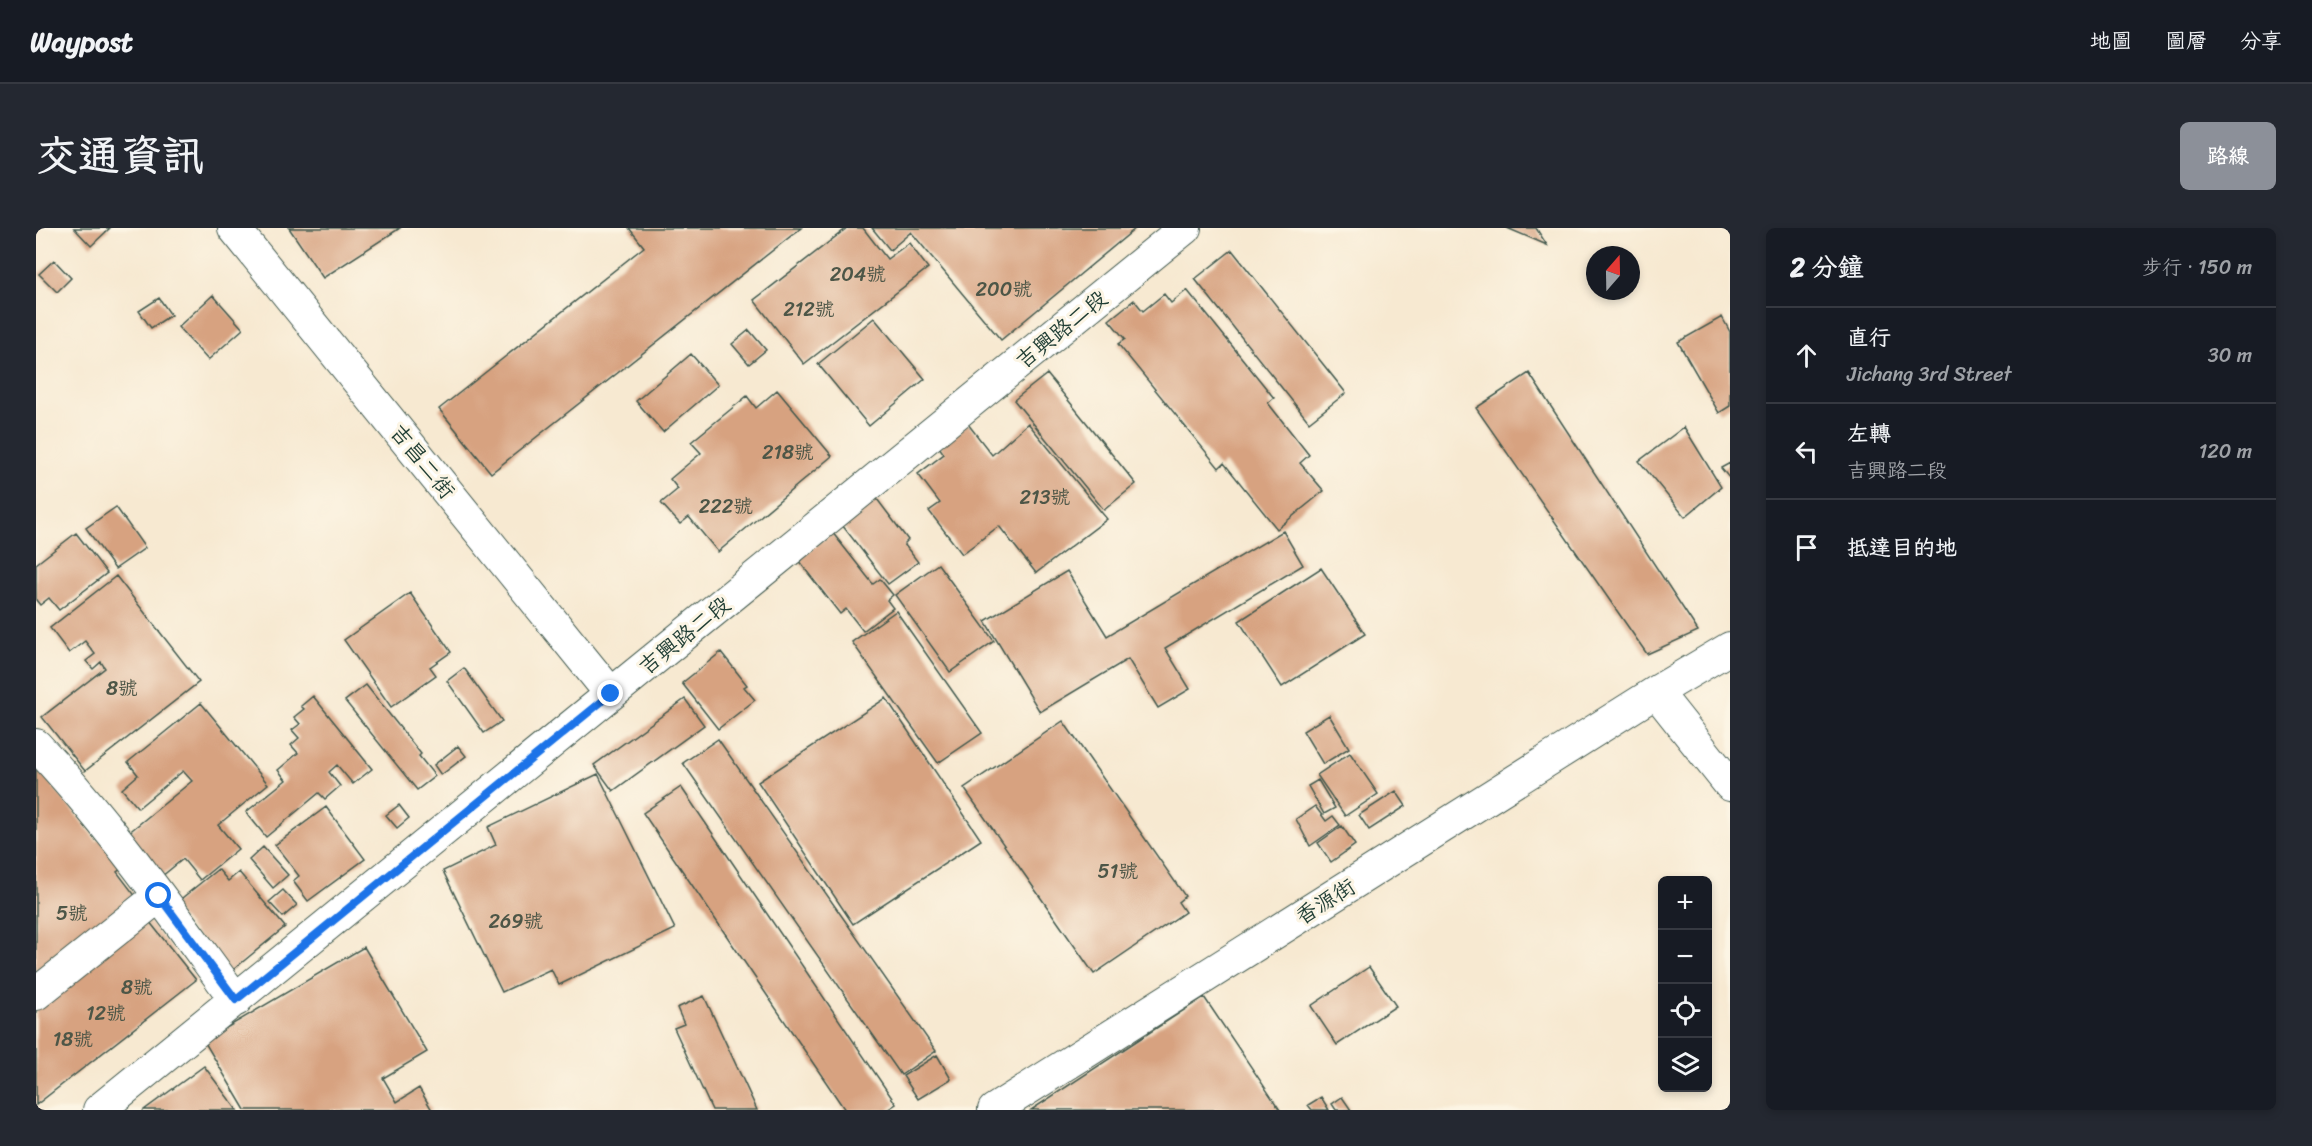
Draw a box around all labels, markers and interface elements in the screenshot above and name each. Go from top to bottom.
text: Waypost [30,17,133,66]
text: 地圖 [2090,22,2132,60]
text: 圖層 [2165,22,2207,60]
text: 分享 [2240,22,2282,60]
text: 交通資訊 [36,119,204,193]
button: 路線 [2180,122,2276,190]
text: 2 分鐘 [1790,244,1864,290]
north arrow [1586,246,1640,300]
text: 步行 · 150 m [2142,250,2252,285]
house number: 204號 [830,257,886,292]
house number: 200號 [976,272,1032,307]
street label: 吉興路二段 [1006,280,1116,379]
house number: 212號 [783,292,835,327]
text: 直行 [1847,318,1891,357]
text: 30 m [2208,338,2252,373]
icon: ahead [1790,339,1823,372]
text: Jichang 3rd Street [1847,357,2012,392]
text: 左轉 [1847,414,1891,453]
street label: 吉昌二街 [380,415,465,508]
text: 120 m [2199,434,2252,469]
house number: 218號 [762,435,814,470]
icon: left [1790,435,1823,468]
text: 吉興路二段 [1847,453,1947,488]
house number: 213號 [1019,480,1071,515]
house number: 222號 [699,489,753,524]
text: 抵達目的地 [1847,528,1957,567]
icon: arrive [1790,531,1823,564]
street label: 吉興路二段 [629,586,739,685]
house number: 8號 [106,671,138,706]
route end [597,680,623,706]
house number: 51號 [1098,854,1138,889]
street label: 香源街 [1287,867,1364,935]
map controls [1658,876,1712,1092]
button: + [1658,876,1712,930]
route start [145,882,171,908]
house number: 5號 [56,896,88,931]
house number: 269號 [488,904,544,939]
button: − [1658,930,1712,984]
house number: 8號 [121,970,153,1005]
button: locate [1658,984,1712,1038]
house number: 12號 [86,996,126,1031]
house number: 18號 [53,1022,93,1057]
button: layers [1658,1038,1712,1092]

